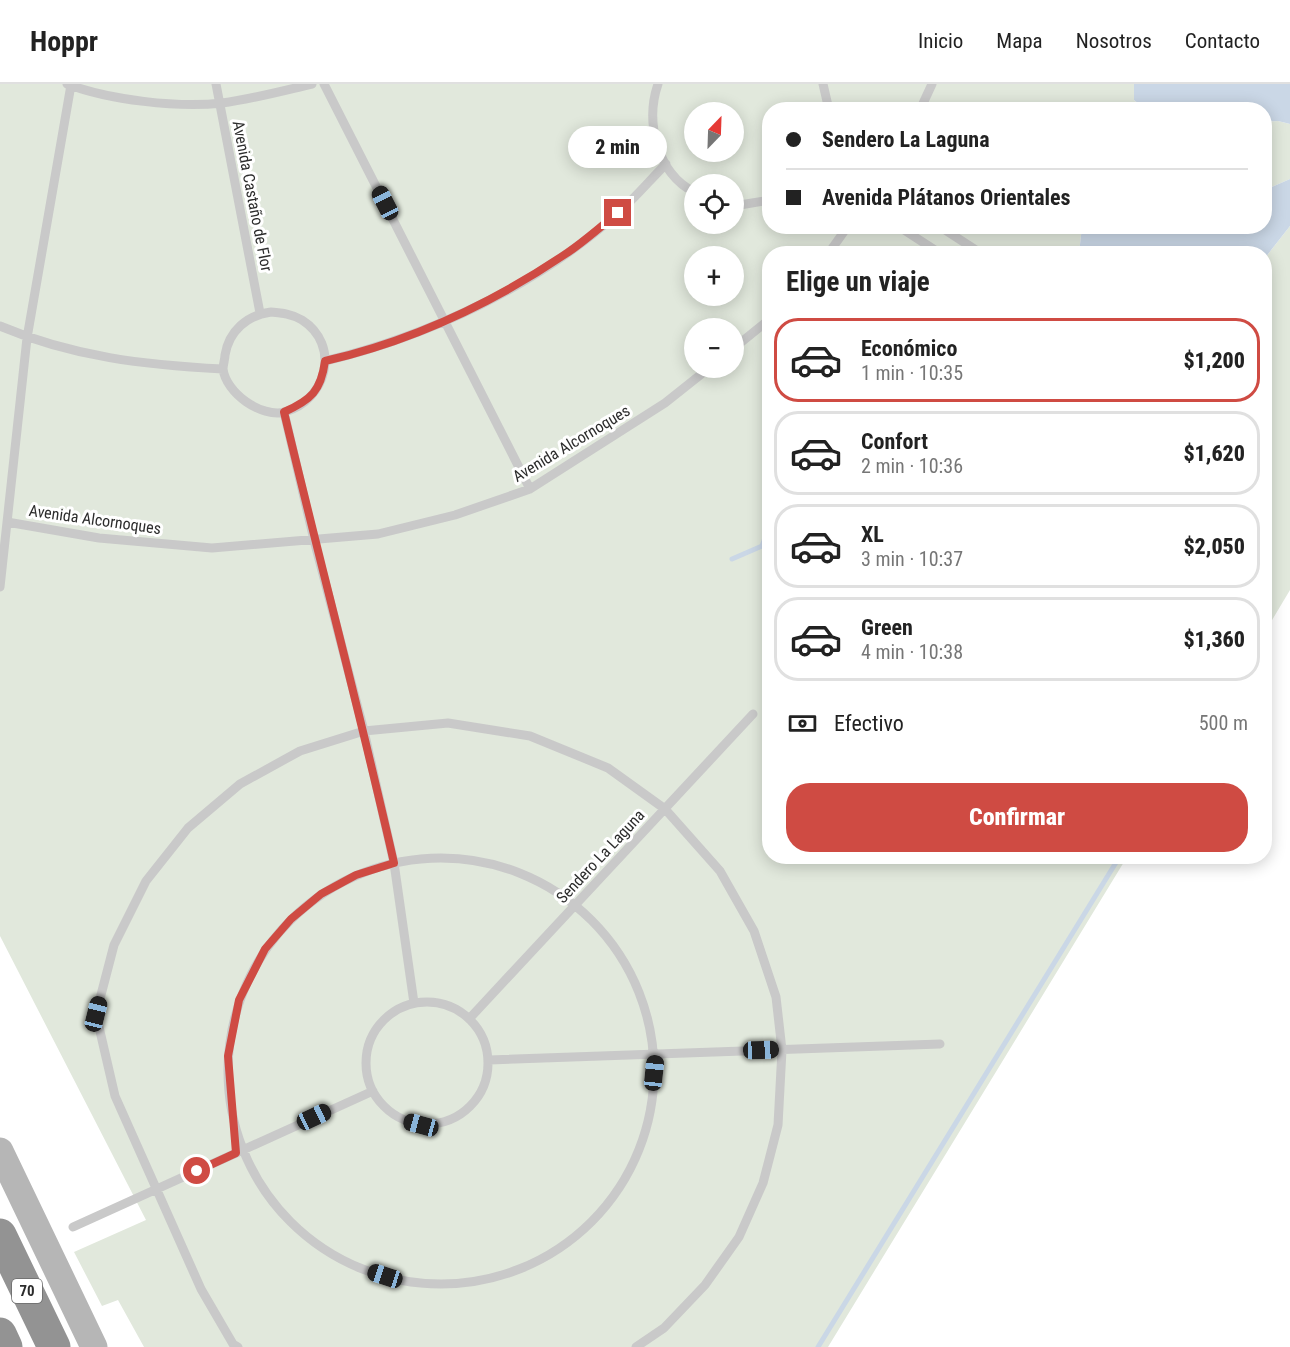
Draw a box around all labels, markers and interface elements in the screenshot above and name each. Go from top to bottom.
text: Hoppr [30,25,98,58]
text: Inicio [918,29,963,53]
text: Mapa [996,29,1043,53]
text: Nosotros [1076,29,1152,53]
text: Contacto [1185,29,1260,53]
north arrow [684,102,744,162]
map controls [684,102,744,378]
street label: Avenida Castaño de Flor [229,119,276,273]
callout: 2 min [568,126,668,168]
text: Sendero La Laguna [822,127,990,152]
text: 2 min [595,135,640,159]
button: locate [684,174,744,234]
car [369,183,401,223]
text: Avenida Plátanos Orientales [822,185,1071,210]
route end [604,199,631,226]
button: + [684,246,744,306]
text: Elige un viaje [786,266,930,298]
button: − [684,318,744,378]
icon: car [789,333,843,387]
text: Económico [861,336,957,361]
text: $1,200 [1183,348,1245,373]
text: 1 min · 10:35 [861,361,963,385]
street label: Avenida Alcornoques [509,401,633,486]
icon: car [789,426,843,480]
text: Confort [861,429,928,454]
text: $1,620 [1183,441,1245,466]
text: 2 min · 10:36 [861,454,963,478]
street label: Avenida Alcornoques [28,501,162,538]
icon: car [789,519,843,573]
text: XL [861,522,884,547]
text: $2,050 [1183,534,1245,559]
text: 3 min · 10:37 [861,547,963,571]
icon: car [789,612,843,666]
text: Green [861,615,913,640]
text: $1,360 [1183,627,1245,652]
text: 4 min · 10:38 [861,640,963,664]
icon: cash [786,707,819,740]
text: Efectivo [834,711,904,736]
text: 500 m [1199,711,1248,735]
button: Confirmar [786,783,1248,852]
street label: Sendero La Laguna [552,806,648,907]
car [83,994,109,1034]
car [743,1040,779,1060]
car [643,1054,665,1092]
car [294,1101,334,1133]
car [401,1112,441,1138]
route start [183,1157,210,1184]
car [365,1262,405,1290]
road number: 70 [12,1279,42,1303]

